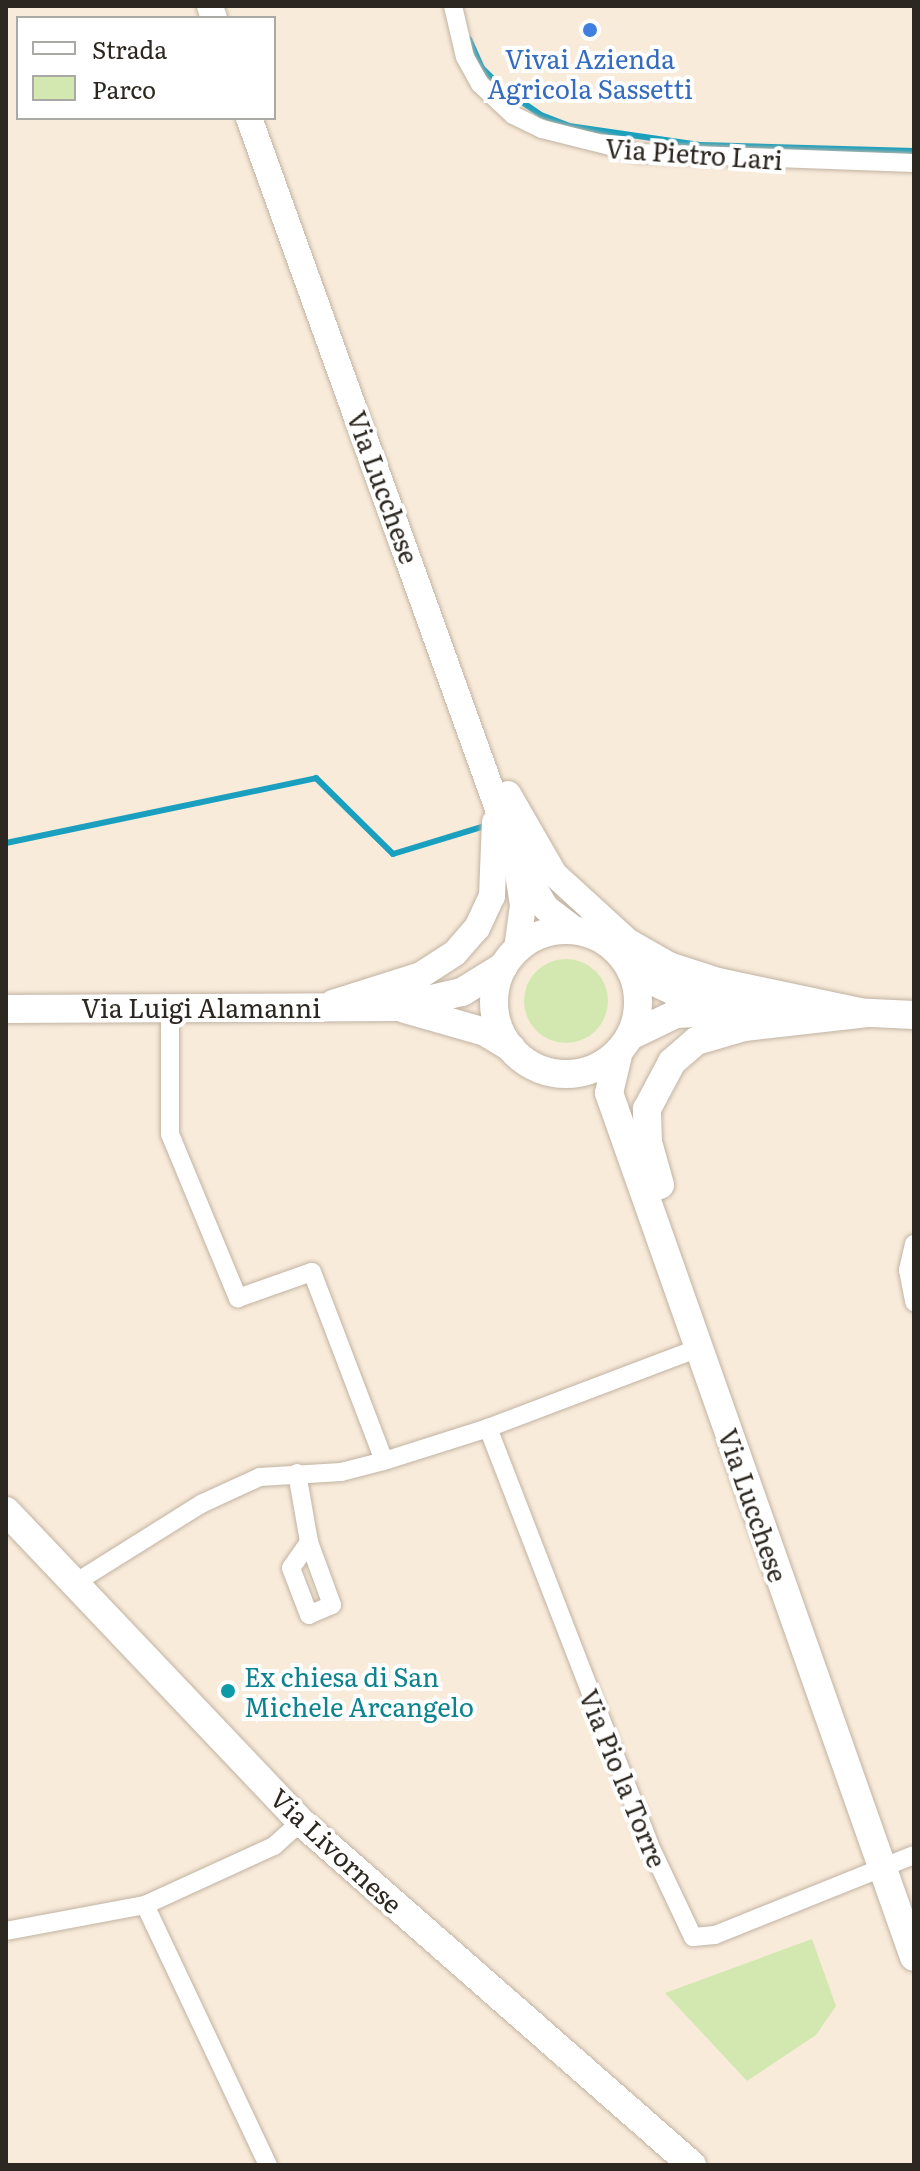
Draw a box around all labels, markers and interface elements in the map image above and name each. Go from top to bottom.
legend [16,16,276,120]
marker: Vivai Azienda Agricola Sassetti [581,21,599,39]
text: Strada [92,31,167,66]
place label: Vivai Azienda Agricola Sassetti [487,42,693,104]
text: Parco [92,71,156,106]
street label: Via Pietro Lari [604,131,784,175]
street label: Via Lucchese [342,406,426,568]
street label: Via Luigi Alamanni [81,991,321,1023]
street label: Via Lucchese [713,1424,795,1586]
place label: Ex chiesa di San Michele Arcangelo [244,1660,474,1722]
marker: Ex chiesa di San Michele Arcangelo [219,1682,237,1700]
street label: Via Pio la Torre [574,1684,674,1872]
street label: Via Livornese [265,1781,409,1919]

